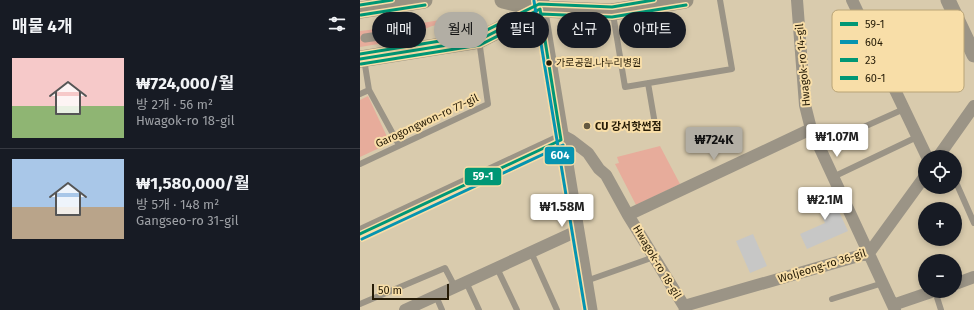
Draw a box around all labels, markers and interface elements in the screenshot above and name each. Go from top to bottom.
legend [832,10,964,92]
chip: 매매 [372,12,426,48]
chip: 월세 [434,12,488,48]
chip: 필터 [496,12,549,48]
chip: 신규 [557,12,611,48]
chip: 아파트 [619,12,686,48]
icon: filters [326,13,348,35]
text: 매물 4개 [12,16,73,37]
text: 59-1 [865,18,885,31]
street label: Hwagok-ro 14-gil [793,23,813,107]
text: 604 [865,36,883,49]
text: 23 [865,54,876,67]
place label: 가로공원.나누리병원 [556,57,641,69]
marker: 가로공원.나누리병원 [544,58,554,68]
text: 60-1 [865,72,885,85]
text: ₩724,000/월 [136,73,234,94]
icon: home [44,74,92,122]
street label: Garogongwon-ro 77-gil [373,91,481,151]
text: 방 2개 · 56 m² [136,97,213,112]
text: Hwagok-ro 18-gil [136,113,234,128]
place label: CU 강서핫썬점 [595,120,662,133]
marker: CU 강서핫썬점 [582,121,592,131]
pin: ₩1.07M [804,124,870,158]
pin: ₩724K [686,127,742,161]
text: ₩1.07M [815,129,859,144]
text: ₩724K [695,132,733,147]
line badge: 604 [544,146,575,165]
text: 604 [551,149,569,162]
map controls [918,150,962,298]
button: locate [918,150,962,194]
line badge: 59-1 [464,167,502,186]
text: 59-1 [473,170,493,183]
text: ₩1,580,000/월 [136,173,250,194]
icon: home [44,175,92,223]
pin: ₩2.1M [797,187,853,221]
text: ₩2.1M [807,192,843,207]
pin: ₩1.58M [529,194,595,228]
text: 방 5개 · 148 m² [136,197,219,212]
text: ₩1.58M [540,199,585,214]
button: + [918,202,962,246]
text: Gangseo-ro 31-gil [136,213,238,228]
street label: Hwagok-ro 18-gil [630,223,684,301]
street label: Woljeong-ro 36-gil [776,246,868,286]
button: − [918,254,962,298]
scale bar [372,282,449,301]
text: 50 m [378,284,402,297]

